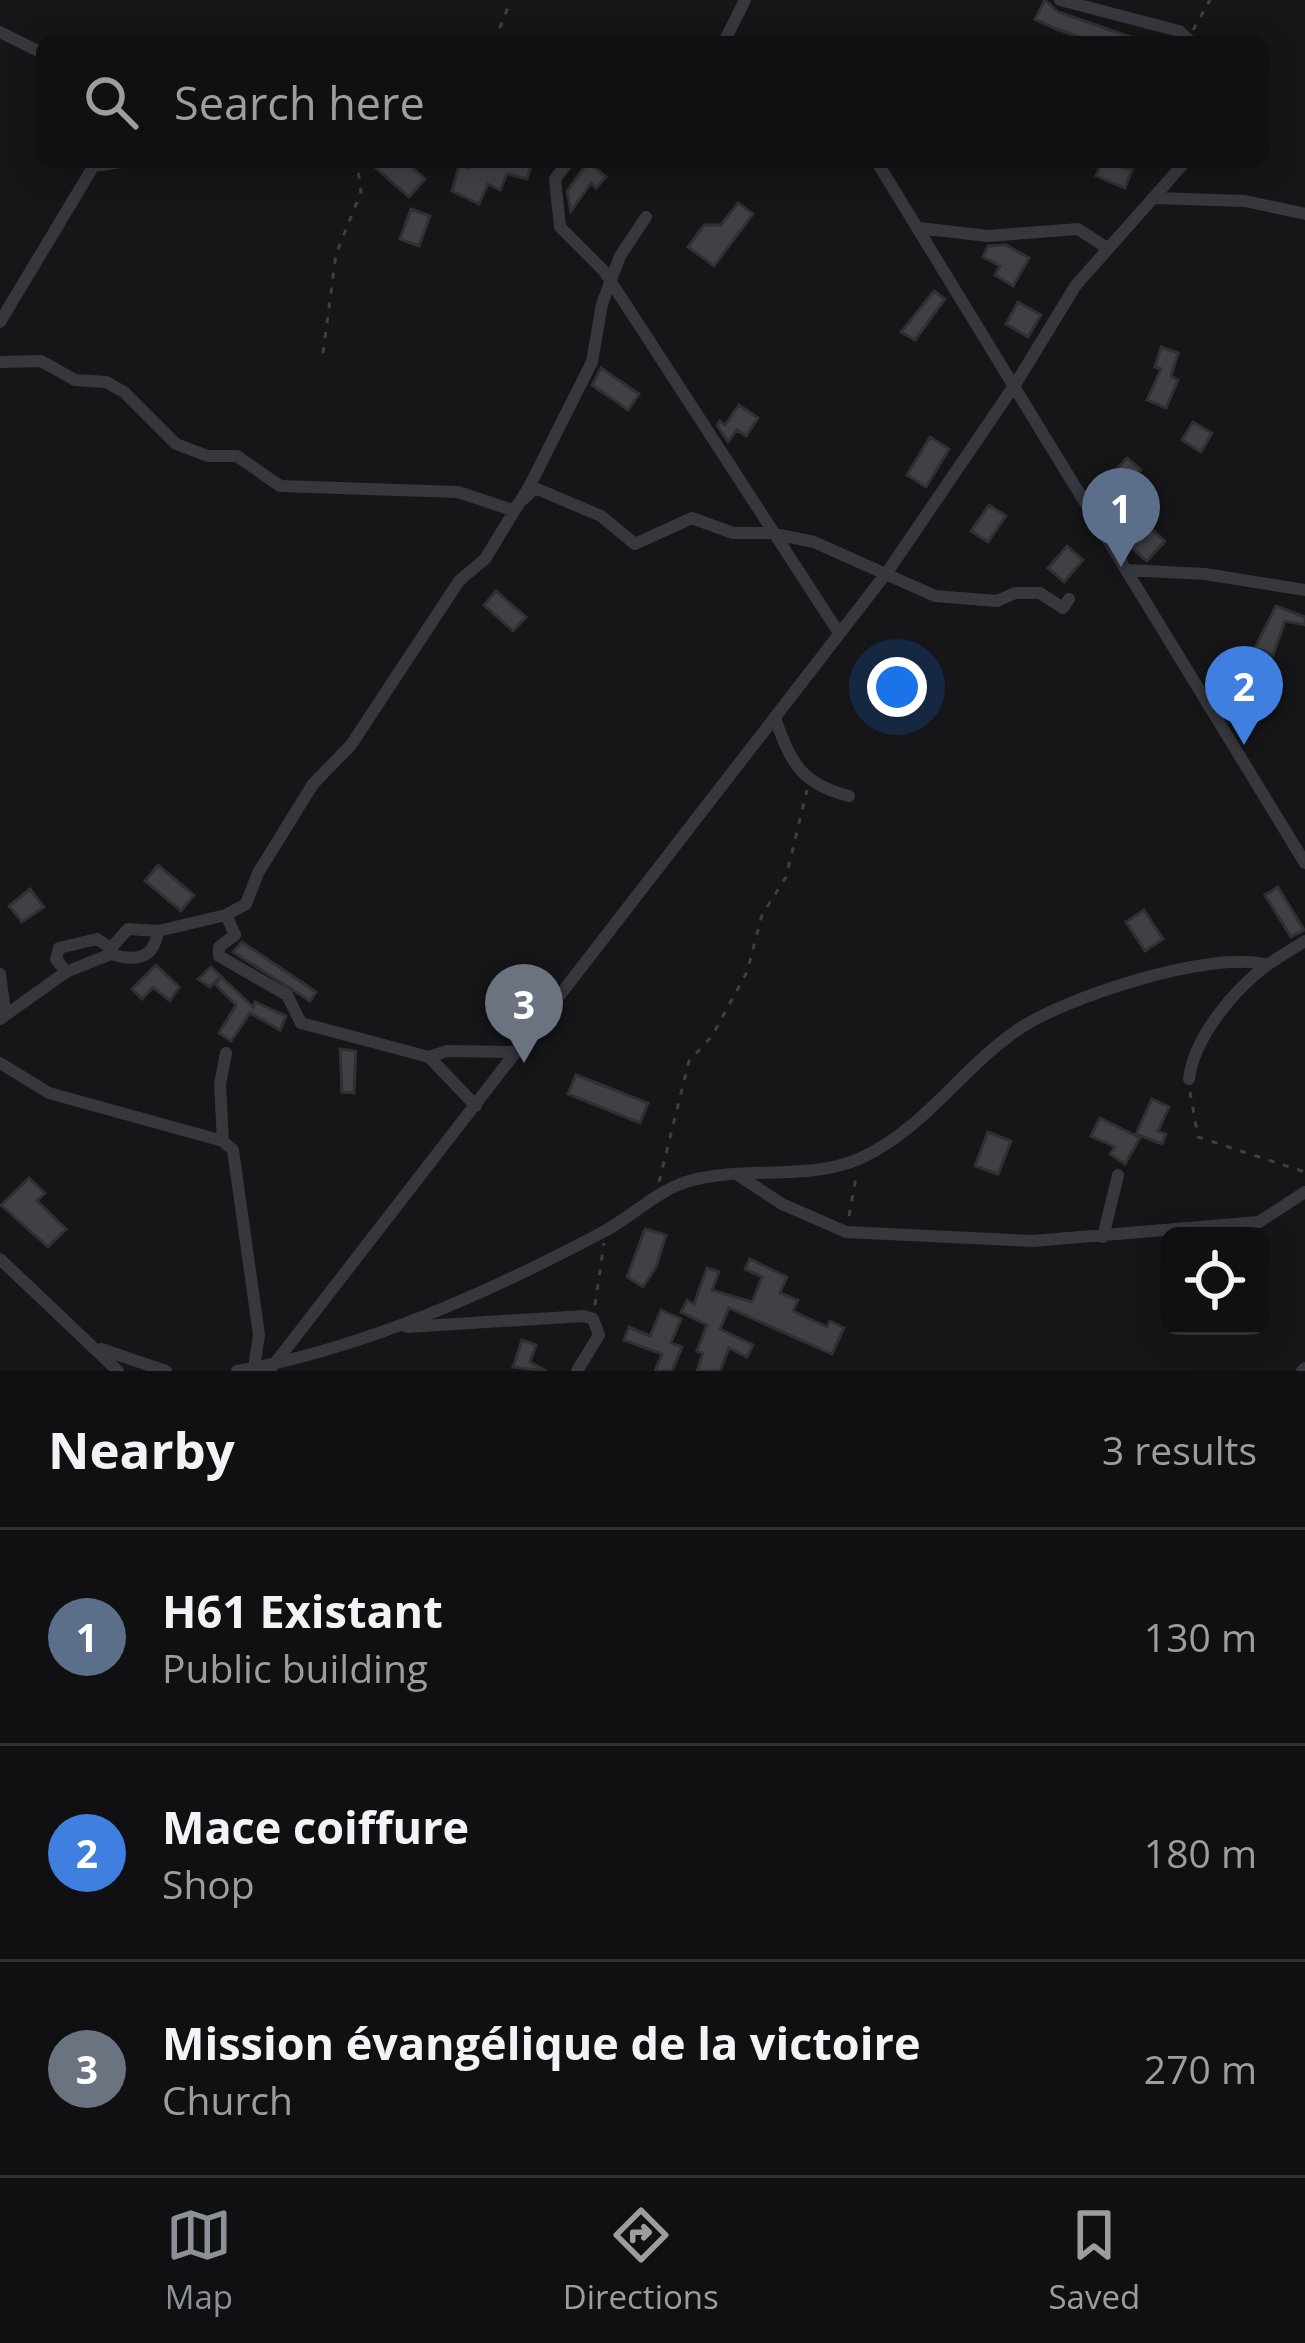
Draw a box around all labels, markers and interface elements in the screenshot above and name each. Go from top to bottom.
search box [36,36,1269,168]
icon: search [78,69,144,135]
text: Search here [174,72,425,133]
pin: 1 [1082,468,1160,567]
pin: 2 [1205,646,1283,745]
your location [867,657,927,717]
pin: 3 [485,964,563,1063]
map controls [1161,1227,1269,1335]
button: locate [1161,1227,1269,1335]
text: Nearby [48,1414,235,1484]
text: 3 results [1102,1423,1257,1476]
text: H61 Existant [162,1580,443,1641]
text: 1 [76,1610,98,1663]
text: 130 m [1144,1610,1257,1663]
text: Public building [162,1641,428,1694]
text: Mace coiffure [162,1796,469,1857]
text: 2 [76,1826,98,1879]
text: 180 m [1144,1826,1257,1879]
text: Shop [162,1857,255,1910]
text: Mission évangélique de la victoire [162,2012,920,2073]
text: 3 [76,2042,98,2095]
text: 270 m [1144,2042,1257,2095]
text: Church [162,2073,293,2126]
tab: Map [165,2202,233,2319]
tab: Directions [563,2202,719,2319]
tab: Saved [1048,2202,1140,2319]

